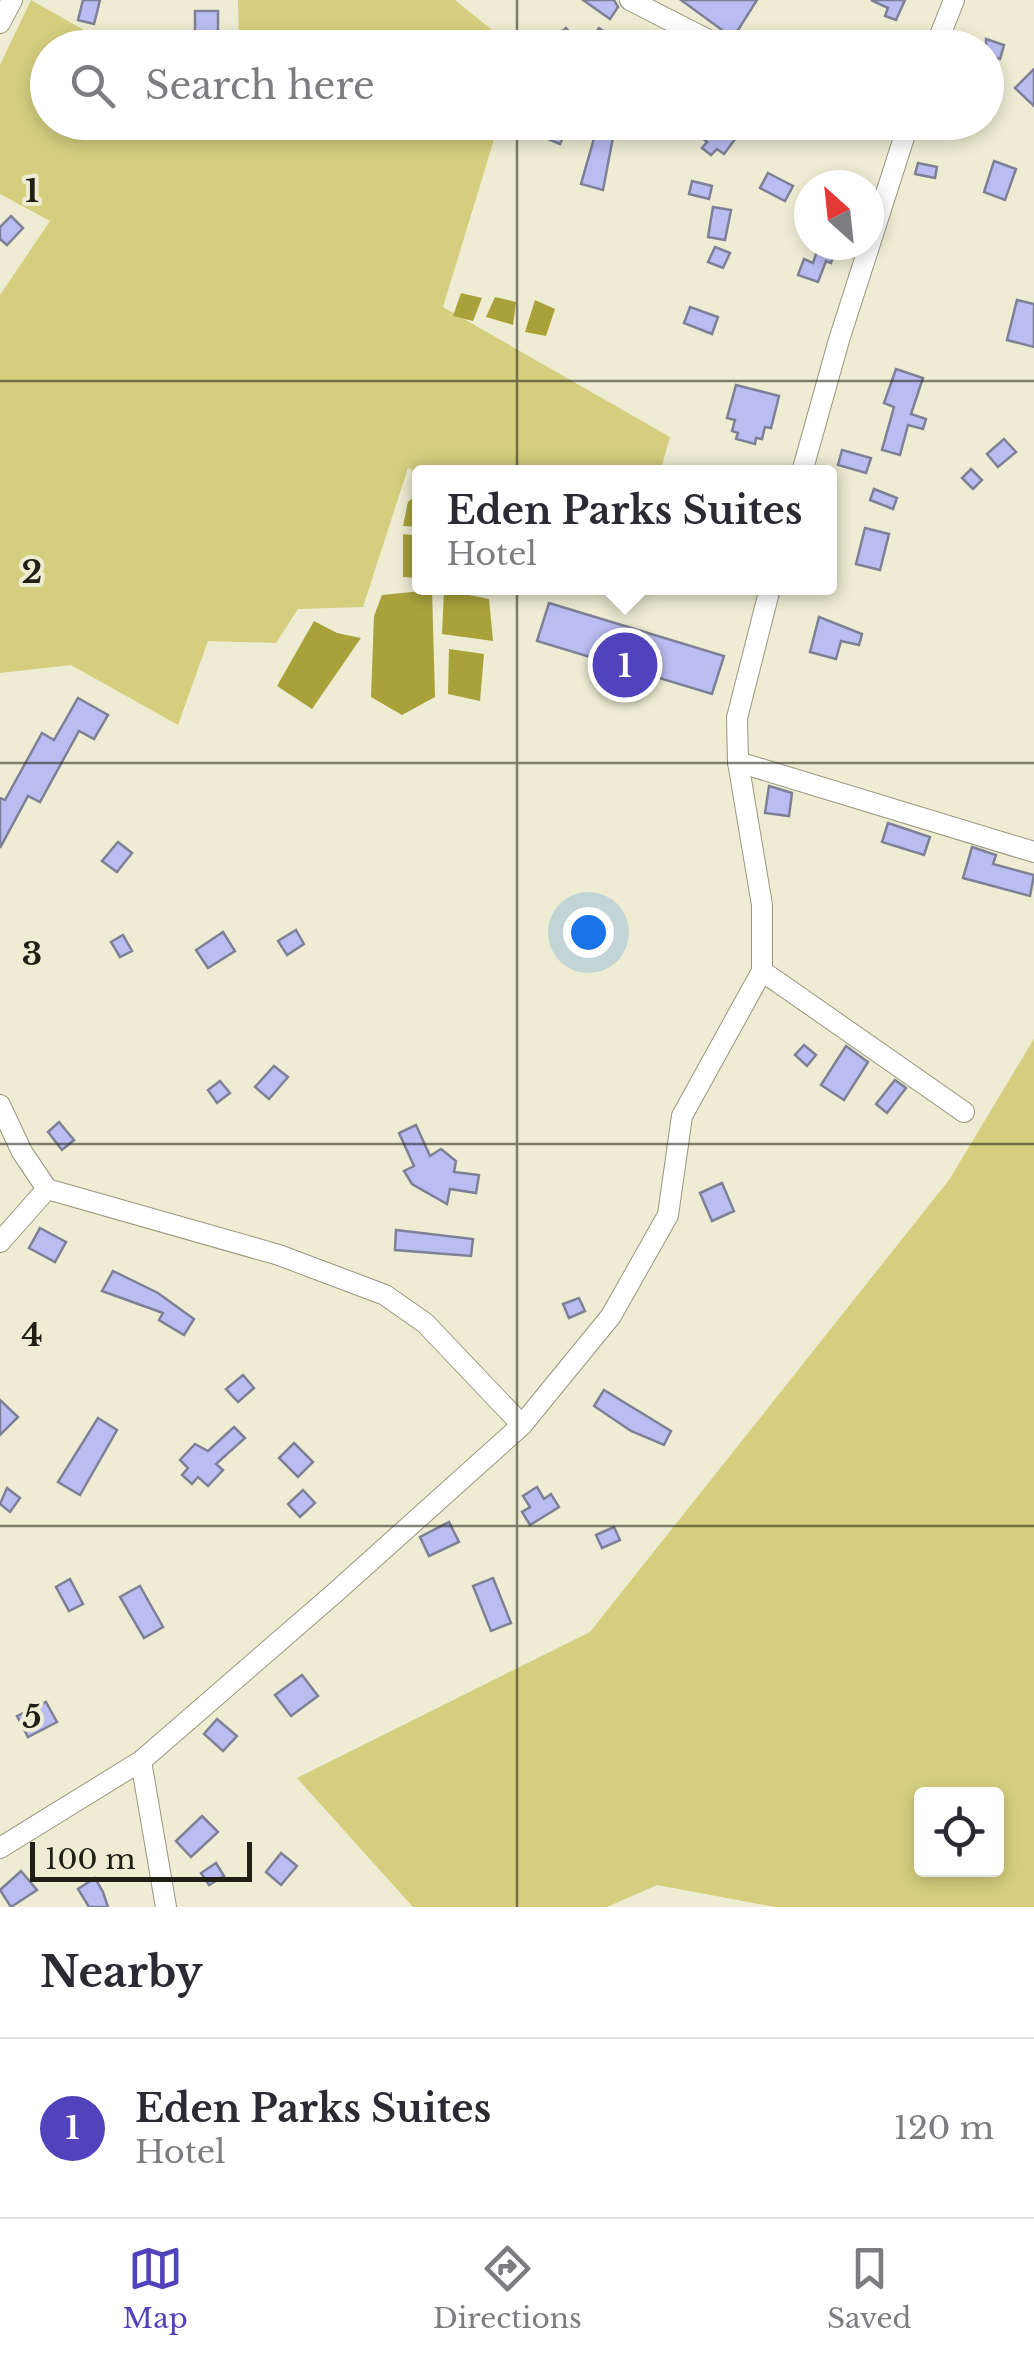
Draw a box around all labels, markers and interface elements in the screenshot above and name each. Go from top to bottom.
search box [30,30,1004,140]
icon: search [65,58,120,113]
text: Search here [145,62,375,109]
north arrow [794,170,884,260]
text: 1 [25,171,39,211]
popup [412,465,837,595]
text: Eden Parks Suites [446,487,803,534]
text: Hotel [446,534,537,574]
text: 2 [22,552,42,592]
pin: 1 [592,628,658,702]
your location [563,907,614,958]
text: 3 [22,934,42,974]
text: 4 [21,1315,43,1355]
text: 5 [22,1697,42,1737]
map controls [914,1787,1004,1877]
button: locate [914,1787,1004,1877]
scale bar [30,1837,252,1882]
text: 100 m [45,1842,136,1877]
text: Nearby [40,1946,203,1998]
text: Eden Parks Suites [135,2085,491,2132]
text: 1 [66,2108,79,2148]
text: 120 m [894,2108,994,2148]
text: Hotel [135,2132,226,2172]
tab: Map [123,2241,188,2336]
tab: Directions [433,2241,582,2336]
tab: Saved [827,2241,911,2336]

